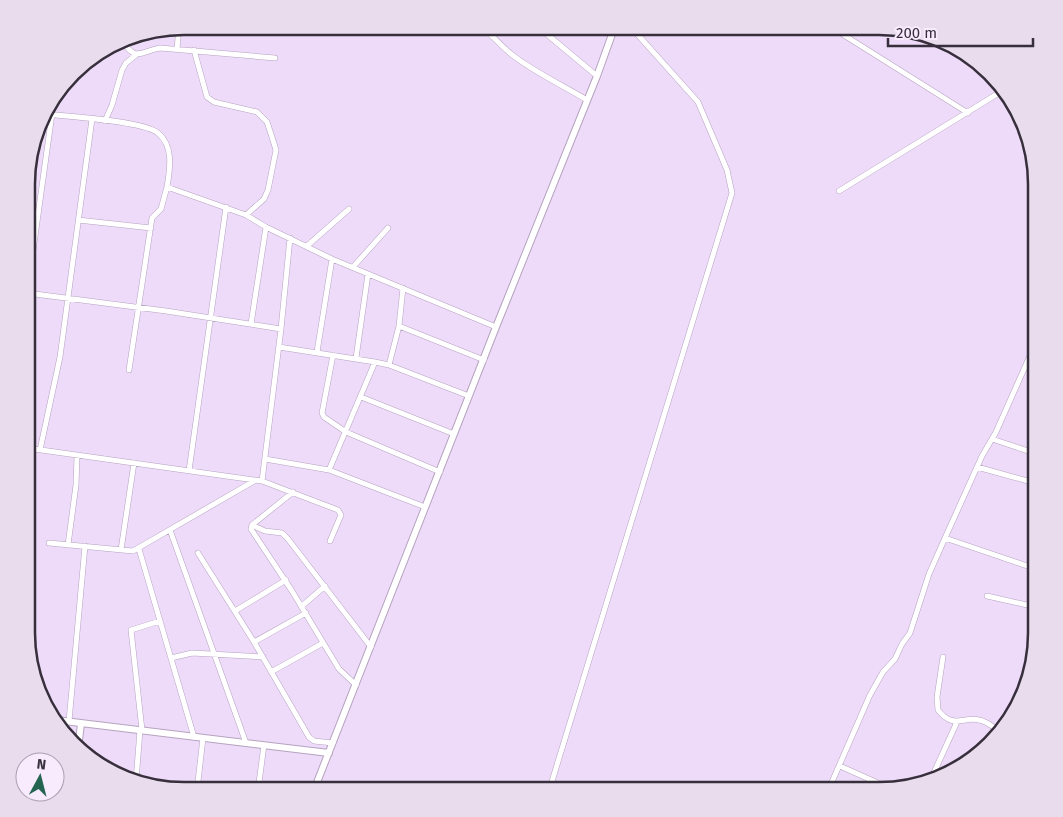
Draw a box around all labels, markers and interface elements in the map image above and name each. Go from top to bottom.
scale bar [888,15,1033,47]
text: 200 m [896,24,937,42]
north arrow [15,752,65,802]
text: N [36,756,47,774]

